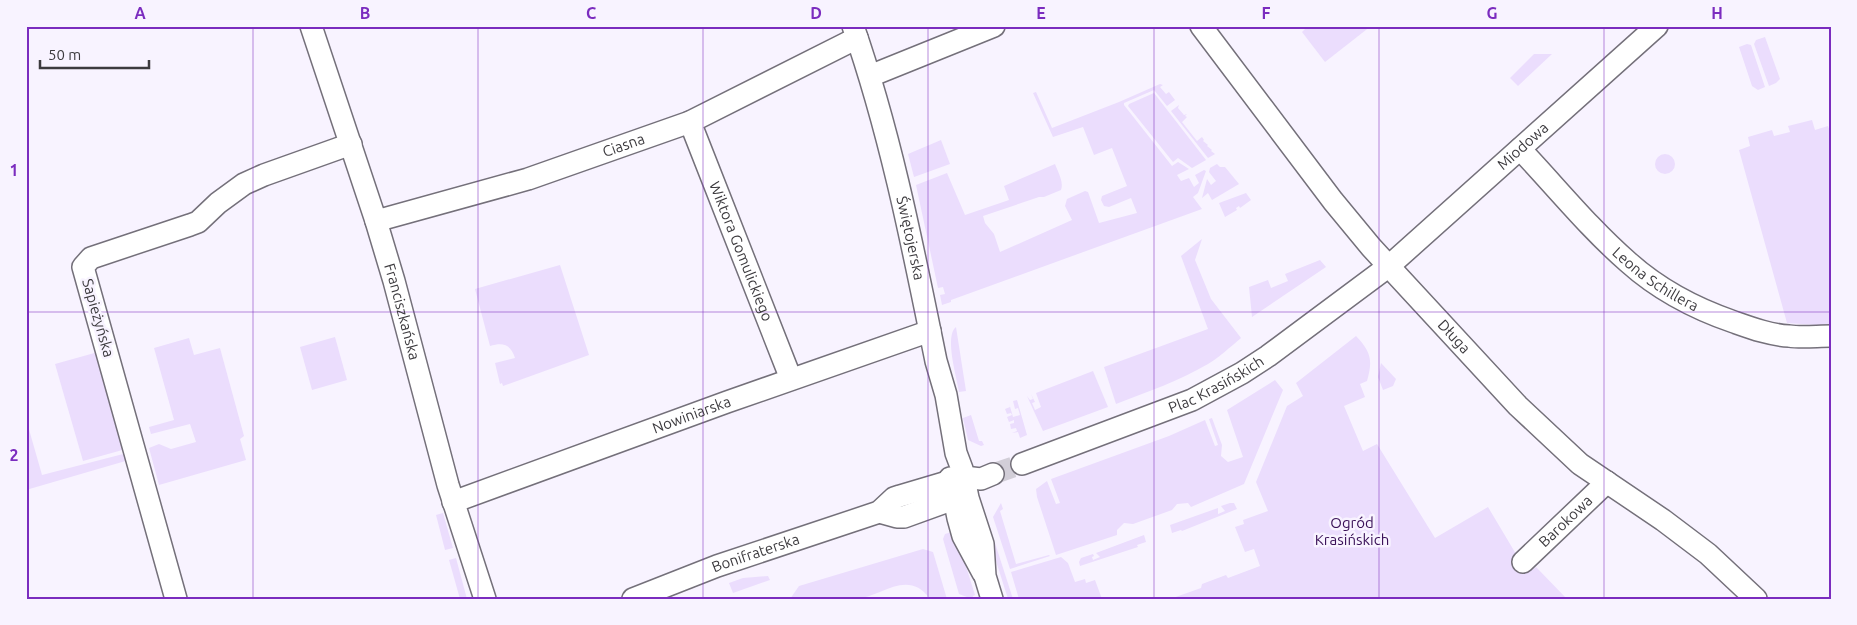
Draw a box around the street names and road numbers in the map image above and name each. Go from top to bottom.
street label: Miodowa [1494,119,1551,173]
street label: Ciasna [600,130,647,160]
street label: Wiktora Gomulickiego [706,179,776,323]
street label: Świętojerska [893,194,928,282]
street label: Leona Schillera [1609,243,1701,314]
street label: Franciszkańska [381,261,424,362]
street label: Sapieżyńska [79,277,118,359]
street label: Długa [1435,316,1474,357]
street label: Plac Krasińskich [1166,352,1267,416]
street label: Nowiniarska [650,392,733,437]
street label: Barokowa [1535,492,1596,550]
street label: Bonifraterska [709,530,801,575]

